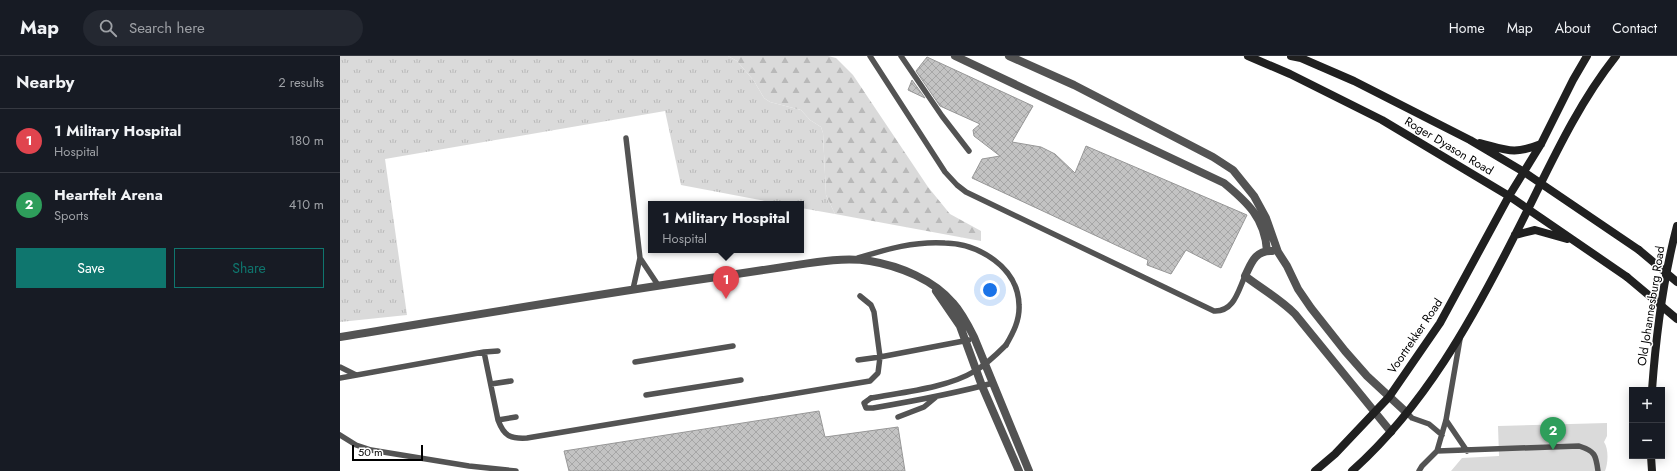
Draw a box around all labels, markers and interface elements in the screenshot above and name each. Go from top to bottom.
search box [83,10,363,46]
text: Map [20,14,59,41]
icon: search [97,17,119,39]
text: Search here [129,17,205,39]
text: Home [1449,18,1485,38]
text: Map [1507,18,1533,38]
text: About [1555,18,1590,38]
text: Contact [1612,18,1657,38]
text: Nearby [16,70,74,94]
text: 2 results [278,73,324,92]
street label: Roger Dyason Road [1401,112,1497,180]
text: 1 Military Hospital [54,120,181,142]
text: 1 [26,131,32,150]
text: 180 m [289,131,324,150]
text: Hospital [54,142,99,161]
text: Heartfelt Arena [54,184,163,206]
text: 2 [25,195,33,214]
text: 410 m [289,195,324,214]
popup [648,201,804,253]
text: Sports [54,206,88,225]
text: 1 Military Hospital [662,207,790,229]
text: Hospital [662,229,707,248]
street label: Old Johannesburg Road [1633,245,1669,367]
button: Save [16,248,166,288]
button: Share [174,248,324,288]
pin: 1 [713,266,739,299]
your location [980,280,1000,300]
street label: Voortrekker Road [1383,295,1447,377]
map controls [1629,387,1665,459]
button: + [1629,387,1665,423]
pin: 2 [1540,417,1566,450]
button: − [1629,423,1665,459]
scale bar [352,443,423,462]
text: 50 m [358,444,383,460]

